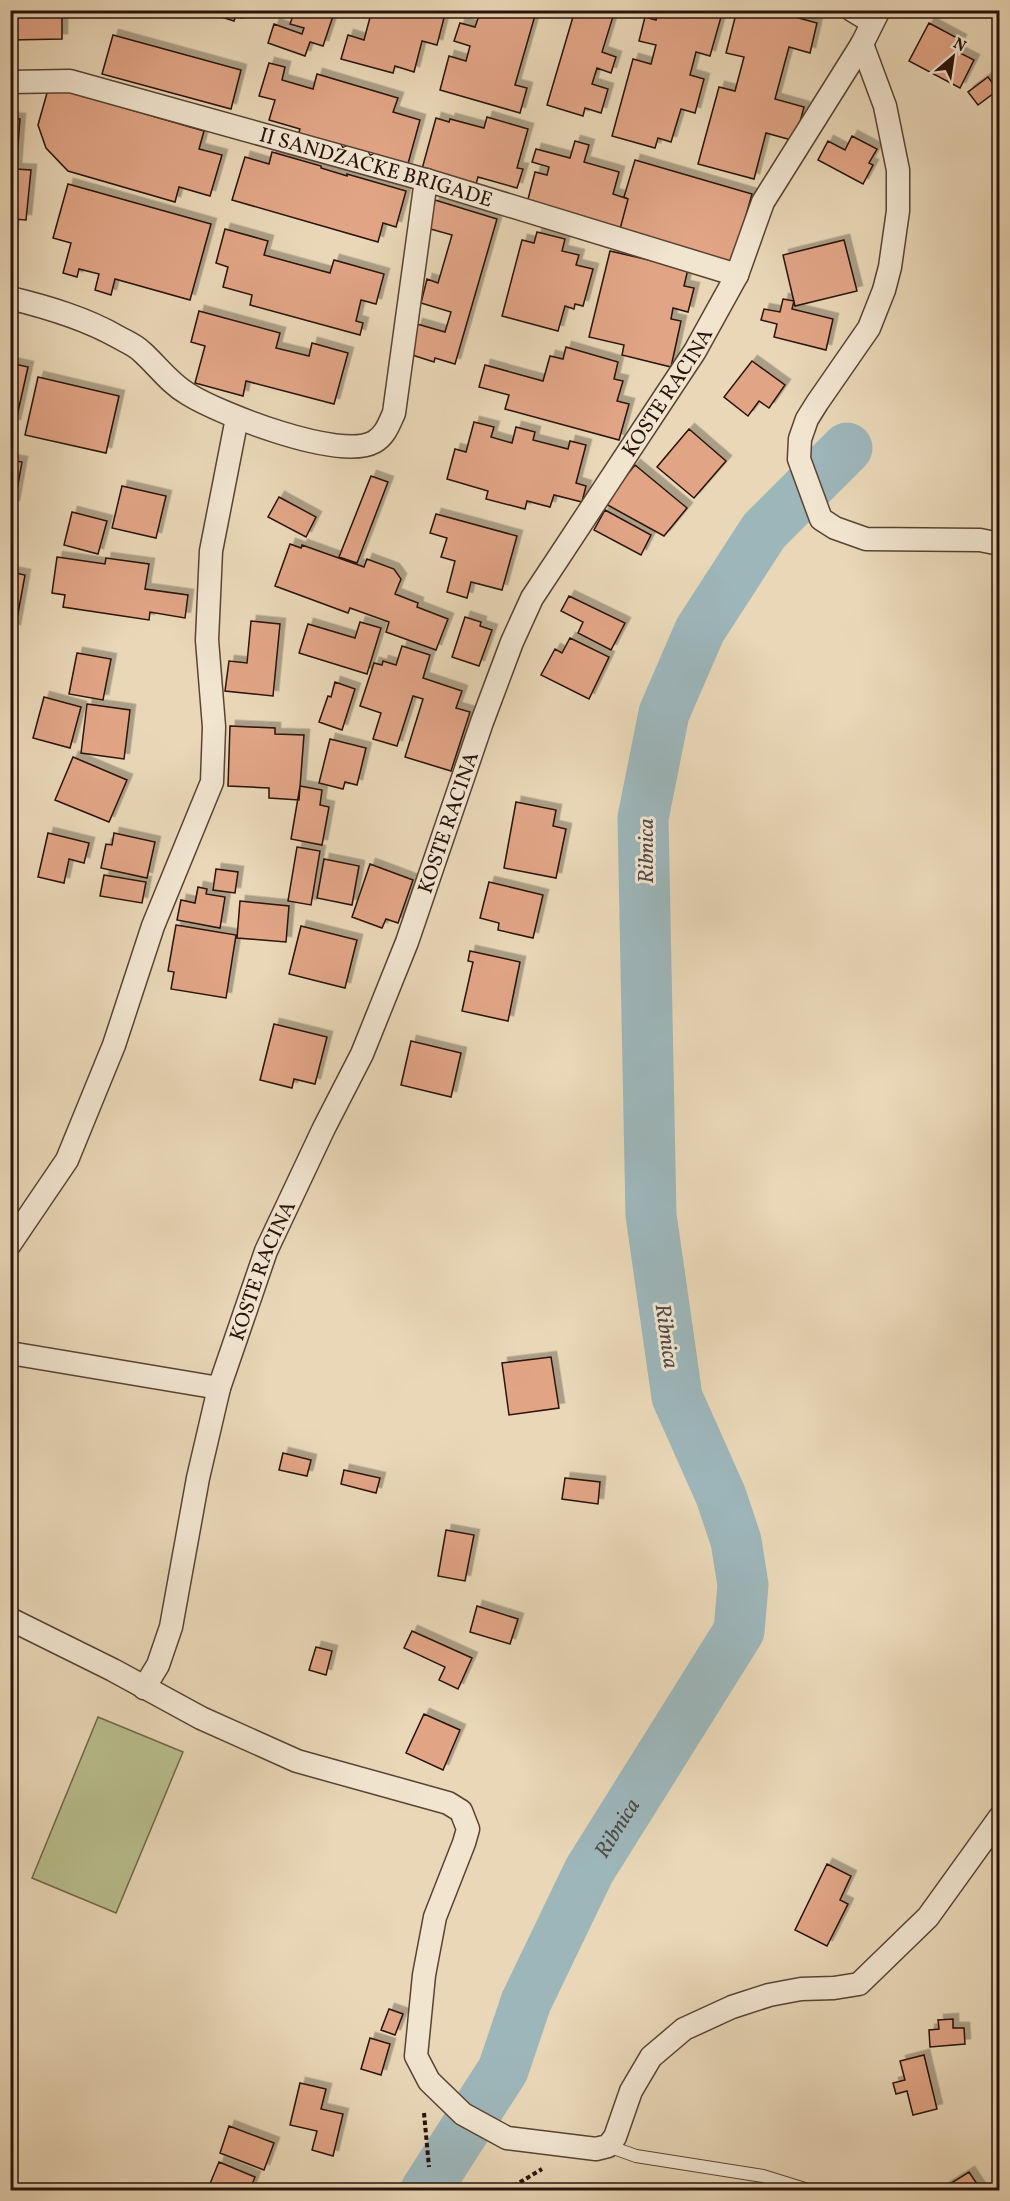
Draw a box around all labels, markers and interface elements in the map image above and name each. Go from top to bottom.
north arrow [923,27,983,87]
text: N [949,33,970,58]
street label: II SANDŽAČKE BRIGADE [256,121,496,215]
street label: KOSTE RACINA [616,323,721,463]
street label: KOSTE RACINA [412,748,487,898]
water label: Ribnica [632,818,663,884]
street label: KOSTE RACINA [223,1196,304,1345]
water label: Ribnica [646,1302,685,1371]
water label: Ribnica [588,1793,649,1865]

